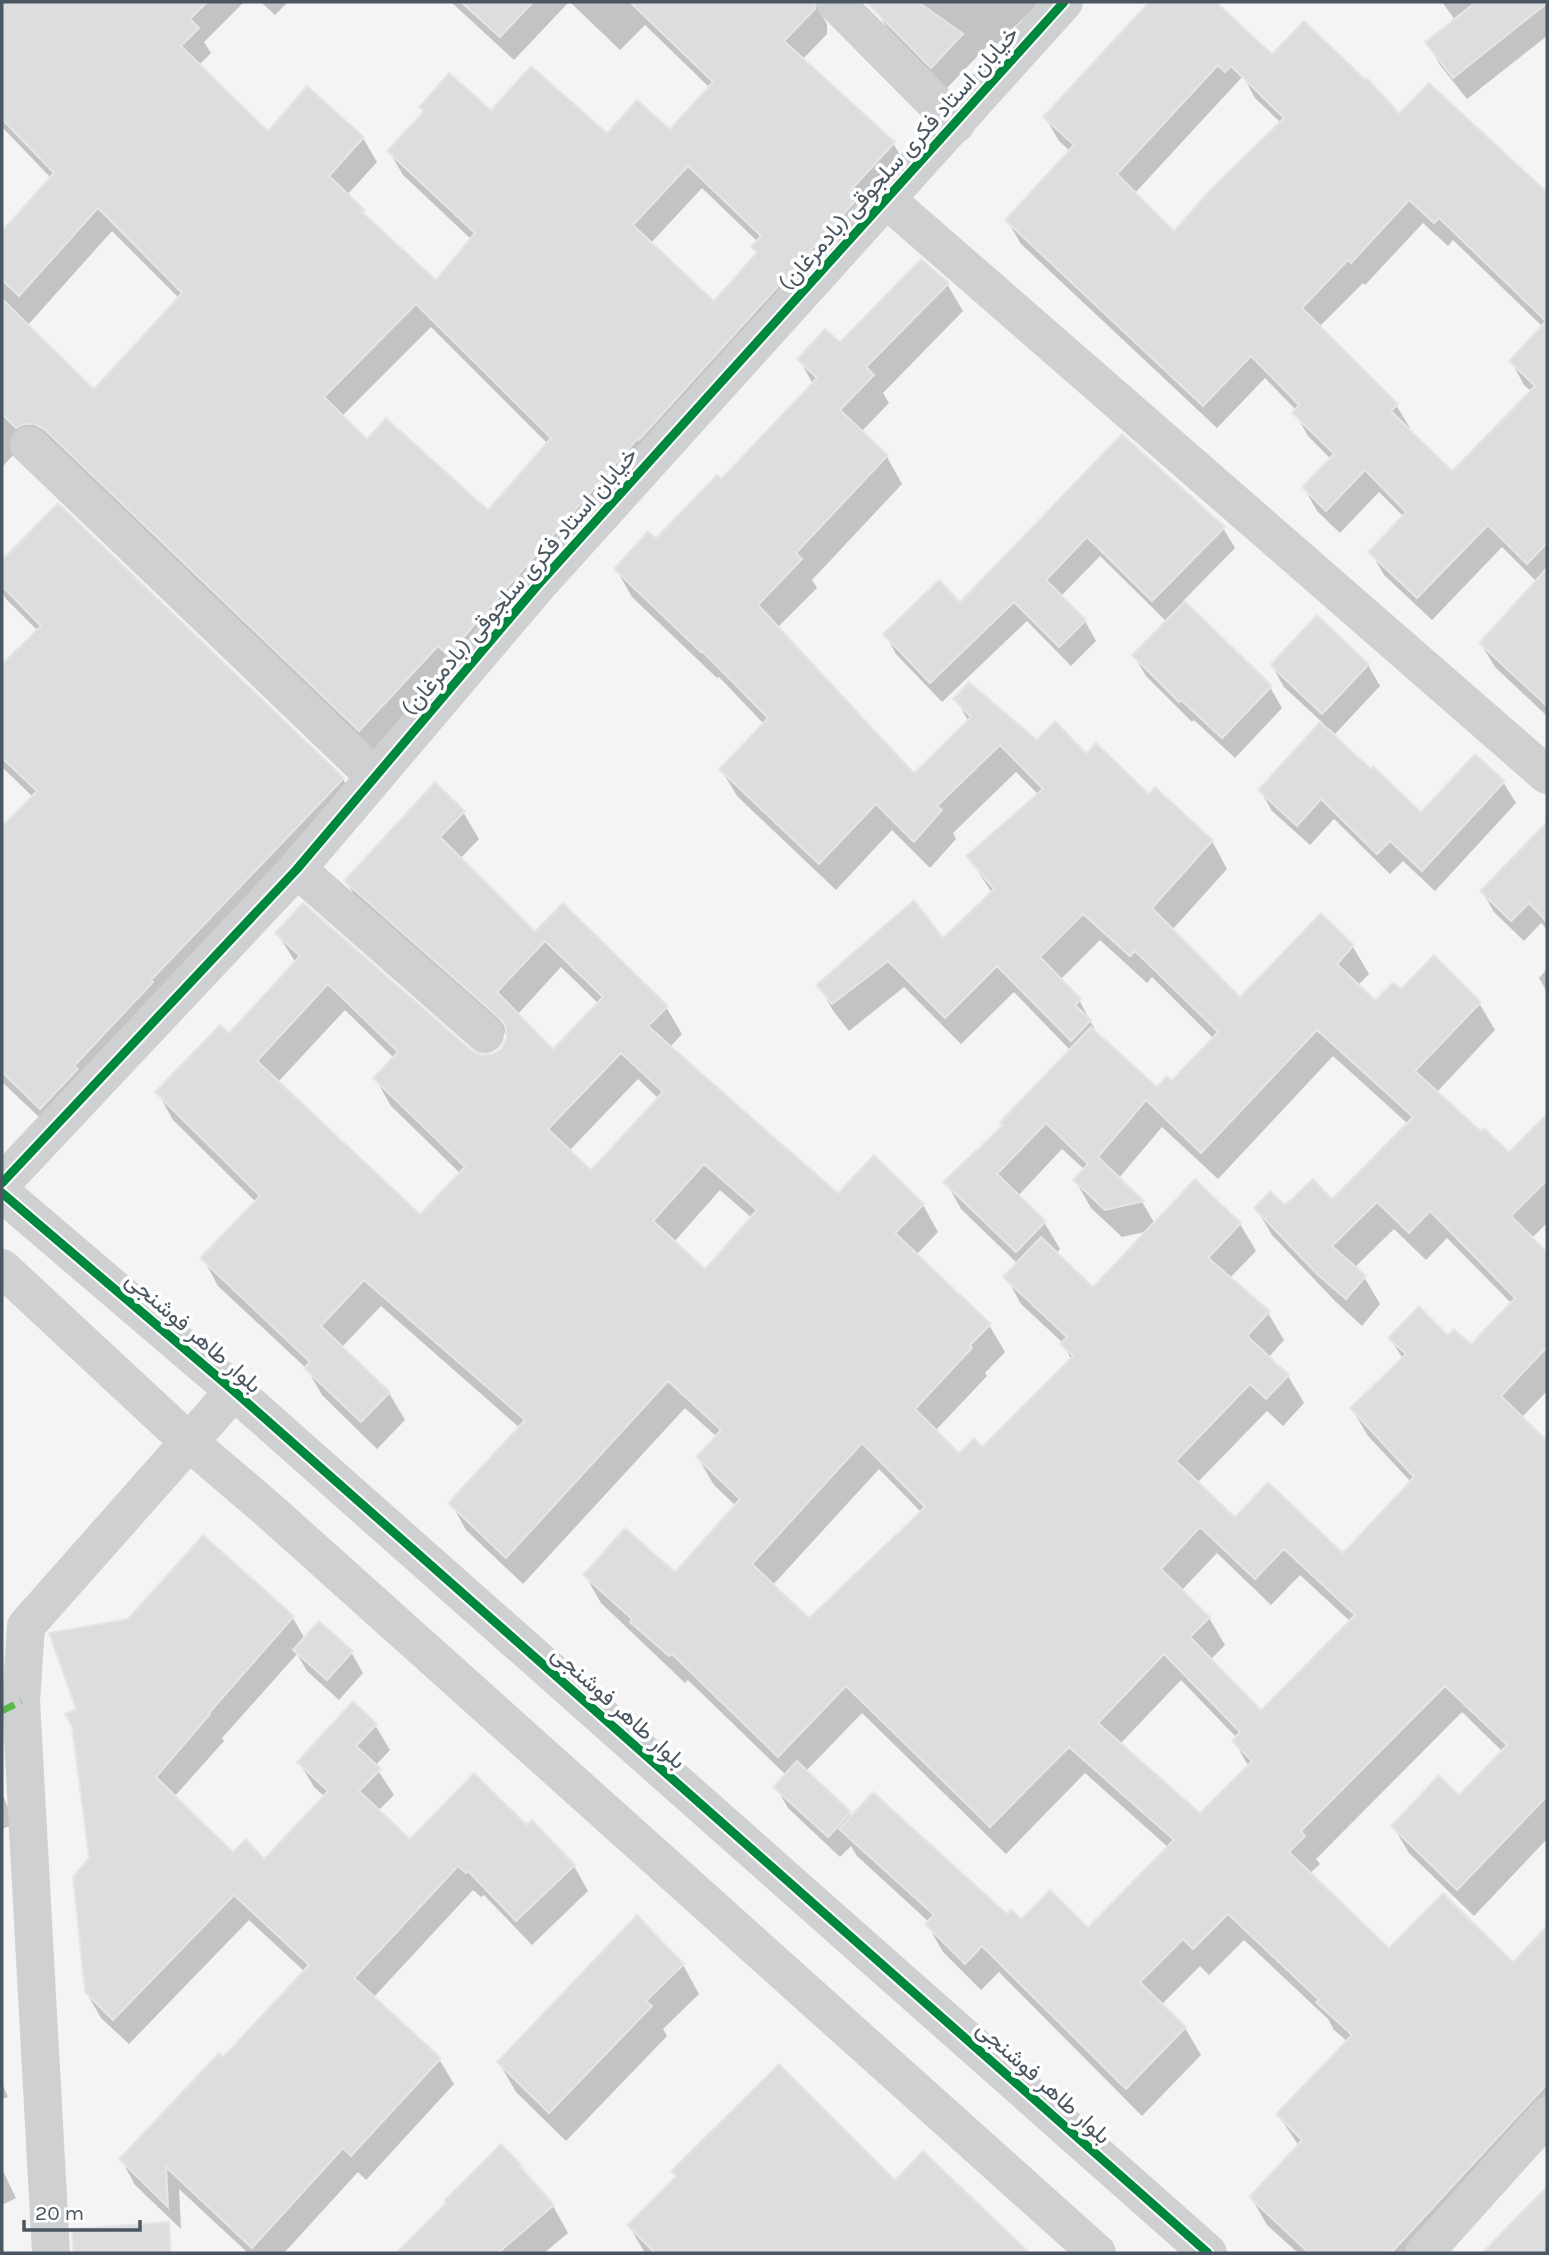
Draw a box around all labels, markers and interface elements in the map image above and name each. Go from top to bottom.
street label: خیابان استاد فکری سلجوقی (بادمرغان) [772,21,1025,297]
street label: خیابان استاد فکری سلجوقی (بادمرغان) [396,442,644,722]
street label: بلوار طاهر فوشنجی [119,1266,267,1400]
street label: بلوار طاهر فوشنجی [545,1640,691,1776]
street label: بلوار طاهر فوشنجی [970,2015,1116,2151]
scale bar [24,2188,140,2232]
text: 20 m [35,2201,84,2225]

